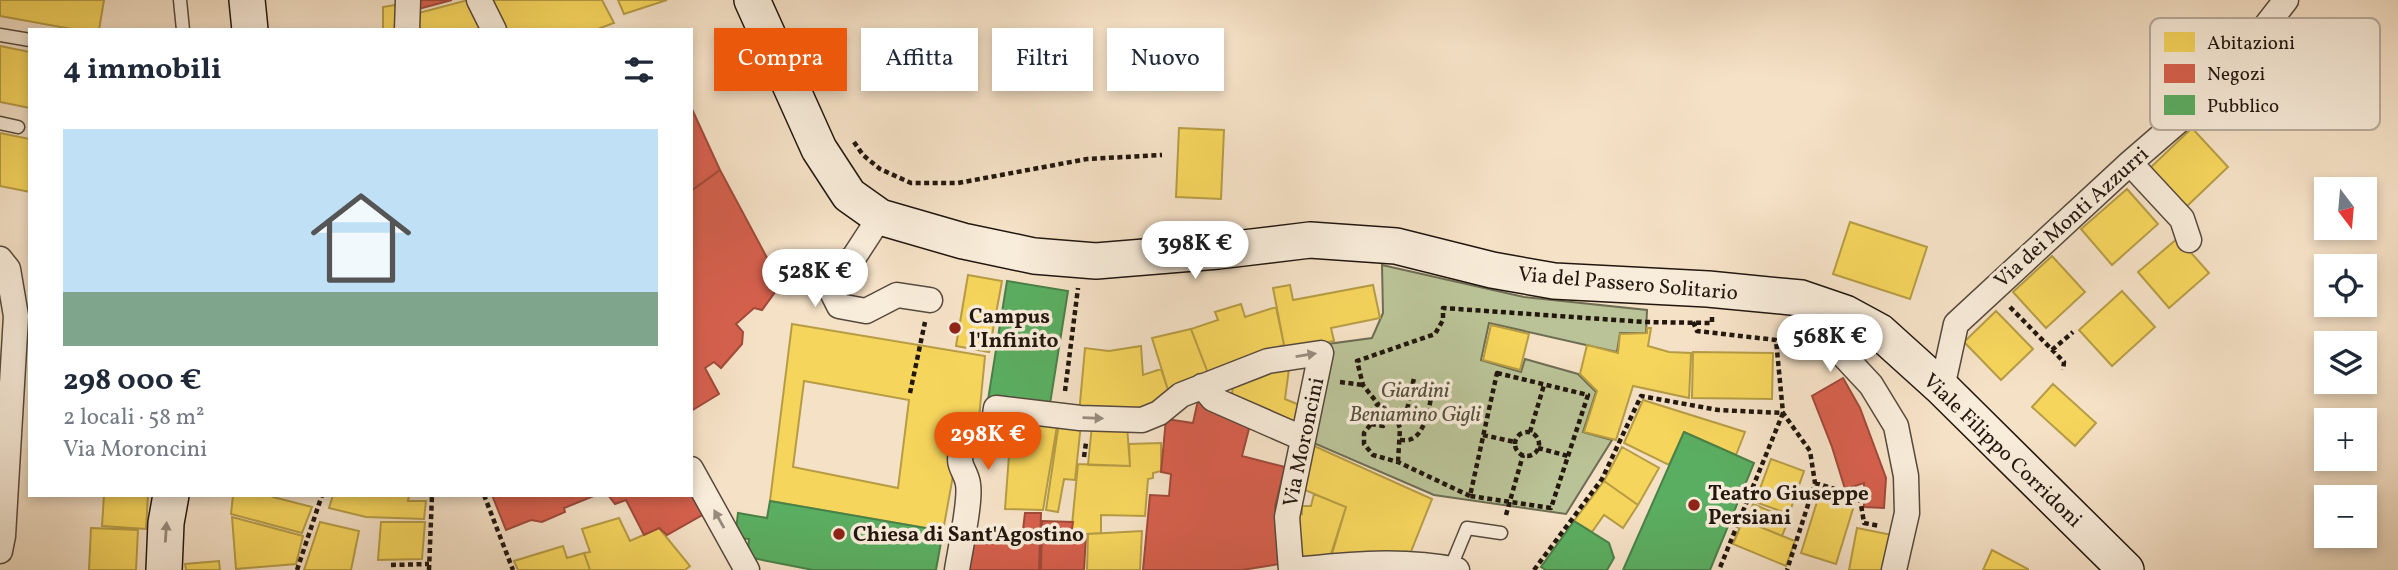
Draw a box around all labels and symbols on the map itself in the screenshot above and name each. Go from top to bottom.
legend [2150,18,2380,130]
text: Abitazioni [2207,31,2295,57]
text: Negozi [2207,62,2265,88]
text: Pubblico [2207,94,2279,120]
street label: Via dei Monti Azzurri [1988,141,2156,295]
north arrow [2314,177,2376,240]
pin: 398K € [1138,222,1252,281]
pin: 528K € [758,250,872,309]
street label: Via del Passero Solitario [1517,260,1739,309]
place label: Campus l'Infinito [969,303,1058,356]
pin: 568K € [1773,314,1887,374]
marker: Campus l'Infinito [947,320,963,336]
one-way arrow [1295,350,1317,361]
street label: Viale Filippo Corridoni [1916,367,2088,535]
street label: Via Moroncini [1277,375,1332,510]
park label: Giardini Beniamino Gigli [1349,377,1481,430]
pin: 298K € [931,412,1045,472]
one-way arrow [1082,413,1104,424]
place label: Teatro Giuseppe Persiani [1708,480,1869,533]
marker: Teatro Giuseppe Persiani [1686,497,1702,513]
one-way arrow [713,510,725,529]
one-way arrow [161,521,172,543]
place label: Chiesa di Sant'Agostino [853,521,1084,550]
marker: Chiesa di Sant'Agostino [831,526,847,542]

